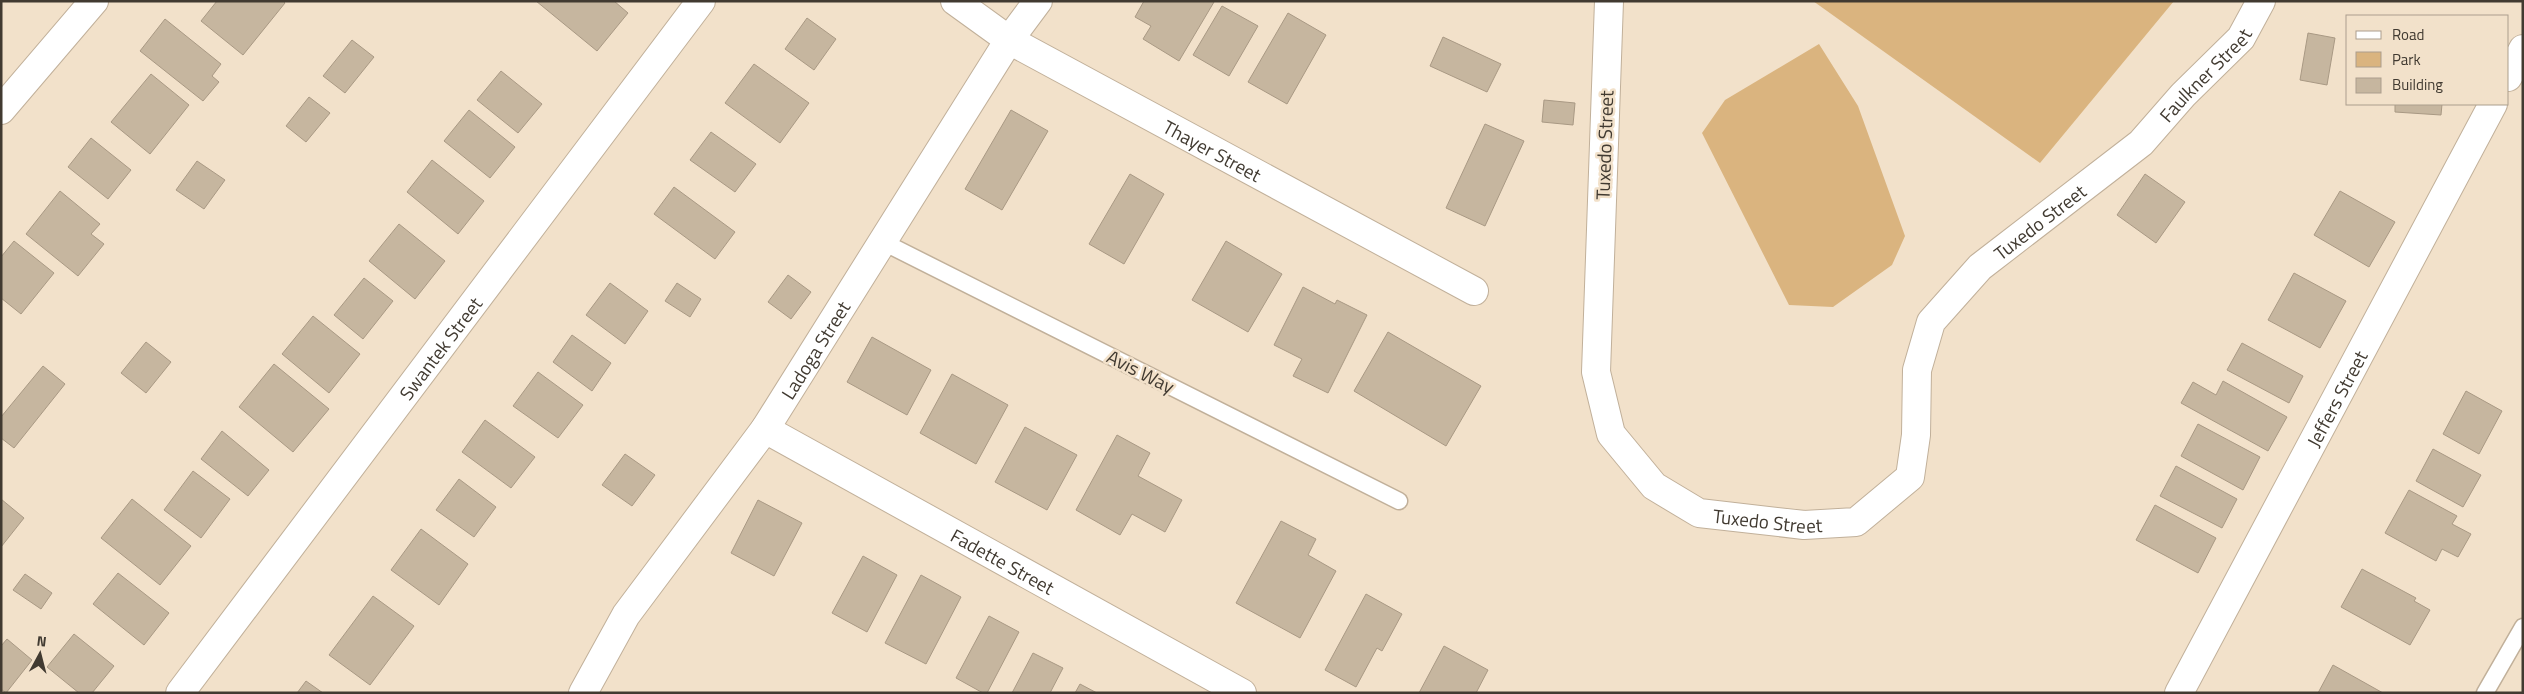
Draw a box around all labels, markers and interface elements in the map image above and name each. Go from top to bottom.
legend [2346,15,2509,105]
street label: Faulkner Street [2152,22,2258,128]
text: Road [2392,23,2424,46]
text: Park [2392,48,2421,71]
text: Building [2392,73,2443,96]
street label: Tuxedo Street [1588,89,1620,200]
street label: Thayer Street [1158,111,1267,188]
street label: Tuxedo Street [1987,176,2092,266]
street label: Swantek Street [391,290,489,406]
street label: Ladoga Street [773,294,857,404]
street label: Avis Way [1102,342,1180,400]
street label: Jeffers Street [2298,345,2374,452]
street label: Tuxedo Street [1711,500,1823,540]
street label: Fadette Street [946,520,1060,601]
north arrow [15,629,65,679]
text: N [36,630,48,652]

